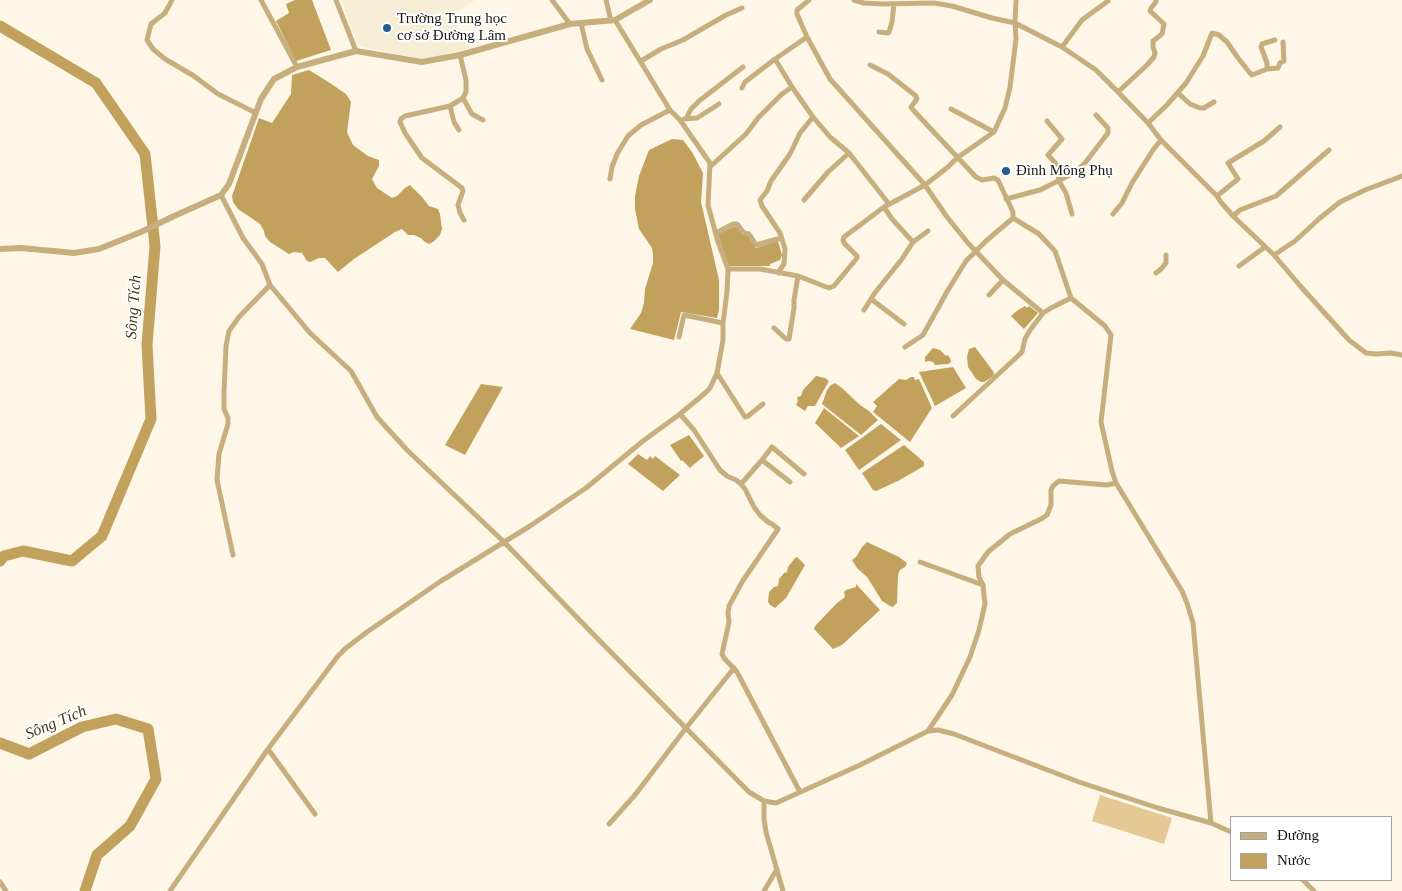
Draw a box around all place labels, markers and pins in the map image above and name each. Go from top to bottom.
place label: Trường Trung học cơ sở Đường Lâm [397,10,507,45]
marker: Trường Trung học cơ sở Đường Lâm [381,22,393,34]
place label: Đình Mông Phụ [1016,162,1113,180]
marker: Đình Mông Phụ [1000,165,1012,177]

